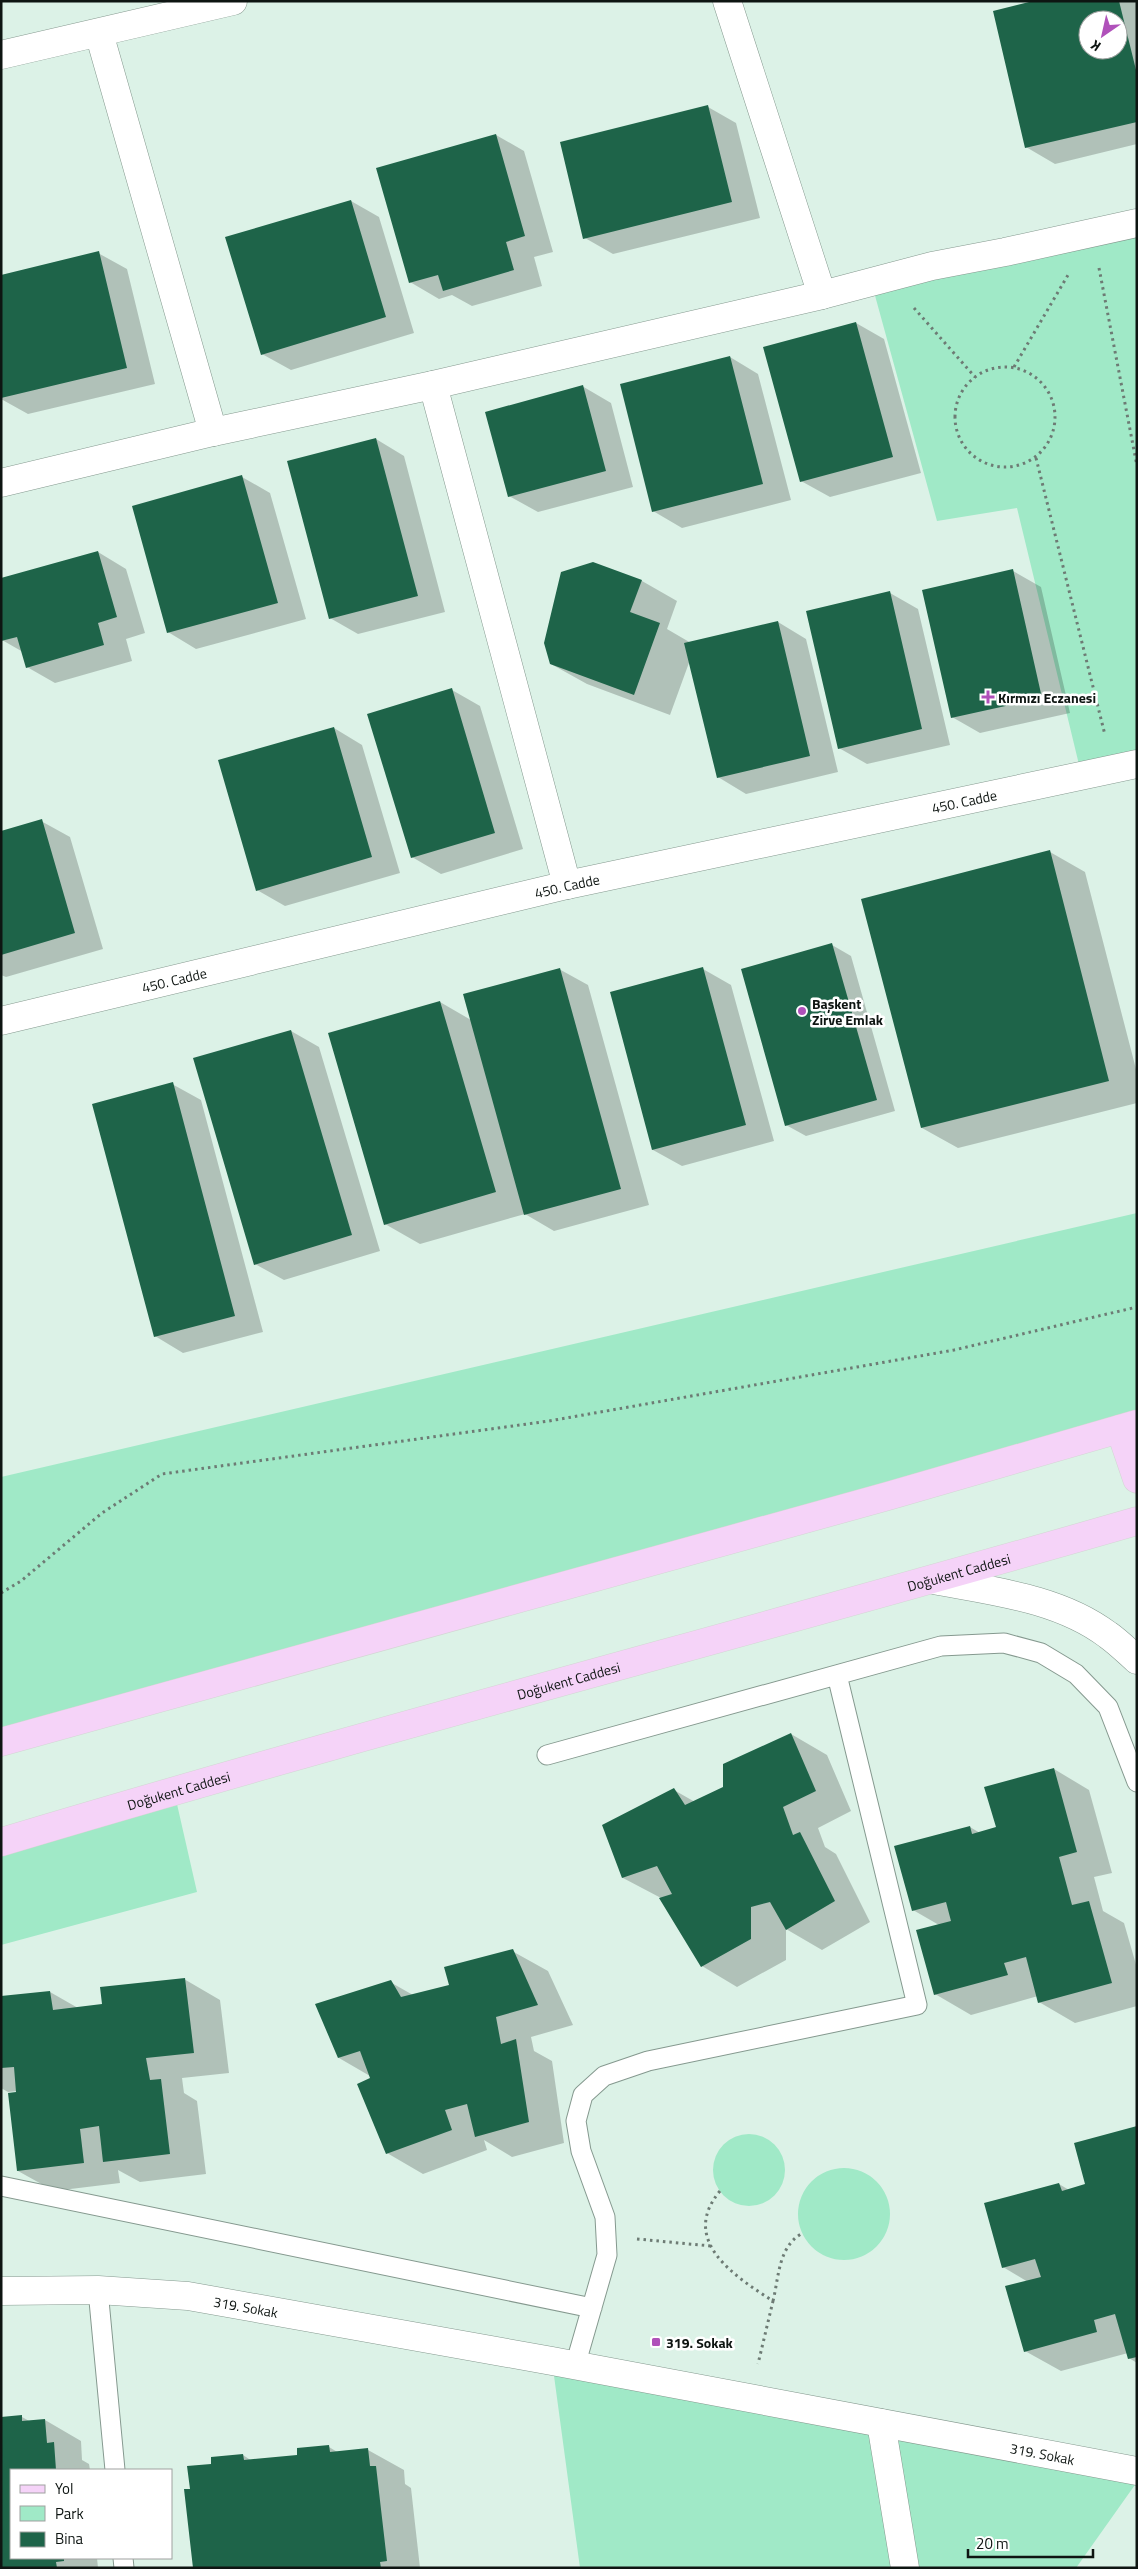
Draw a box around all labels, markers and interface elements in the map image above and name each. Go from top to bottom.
north arrow [1078,10,1128,60]
text: K [1086,35,1105,57]
place label: Kırmızı Eczanesi [998,687,1096,708]
marker: Kırmızı Eczanesi [982,691,994,703]
street label: 450. Cadde [929,784,999,818]
street label: 450. Cadde [532,868,601,903]
street label: 450. Cadde [139,961,209,997]
place label: Başkent Zirve Emlak [812,993,884,1030]
marker: Başkent Zirve Emlak [796,1005,808,1017]
street label: Doğukent Caddesi [905,1547,1013,1596]
street label: Doğukent Caddesi [514,1656,622,1704]
street label: Doğukent Caddesi [125,1765,232,1815]
street label: 319. Sokak [212,2290,280,2322]
place label: 319. Sokak [666,2332,734,2353]
marker: 319. Sokak [650,2336,662,2348]
street label: 319. Sokak [1009,2437,1077,2470]
legend [10,2469,172,2559]
text: Yol [55,2477,73,2500]
text: Park [55,2502,84,2525]
scale bar [968,2526,1093,2558]
text: Bina [55,2527,84,2550]
text: 20 m [976,2532,1009,2555]

